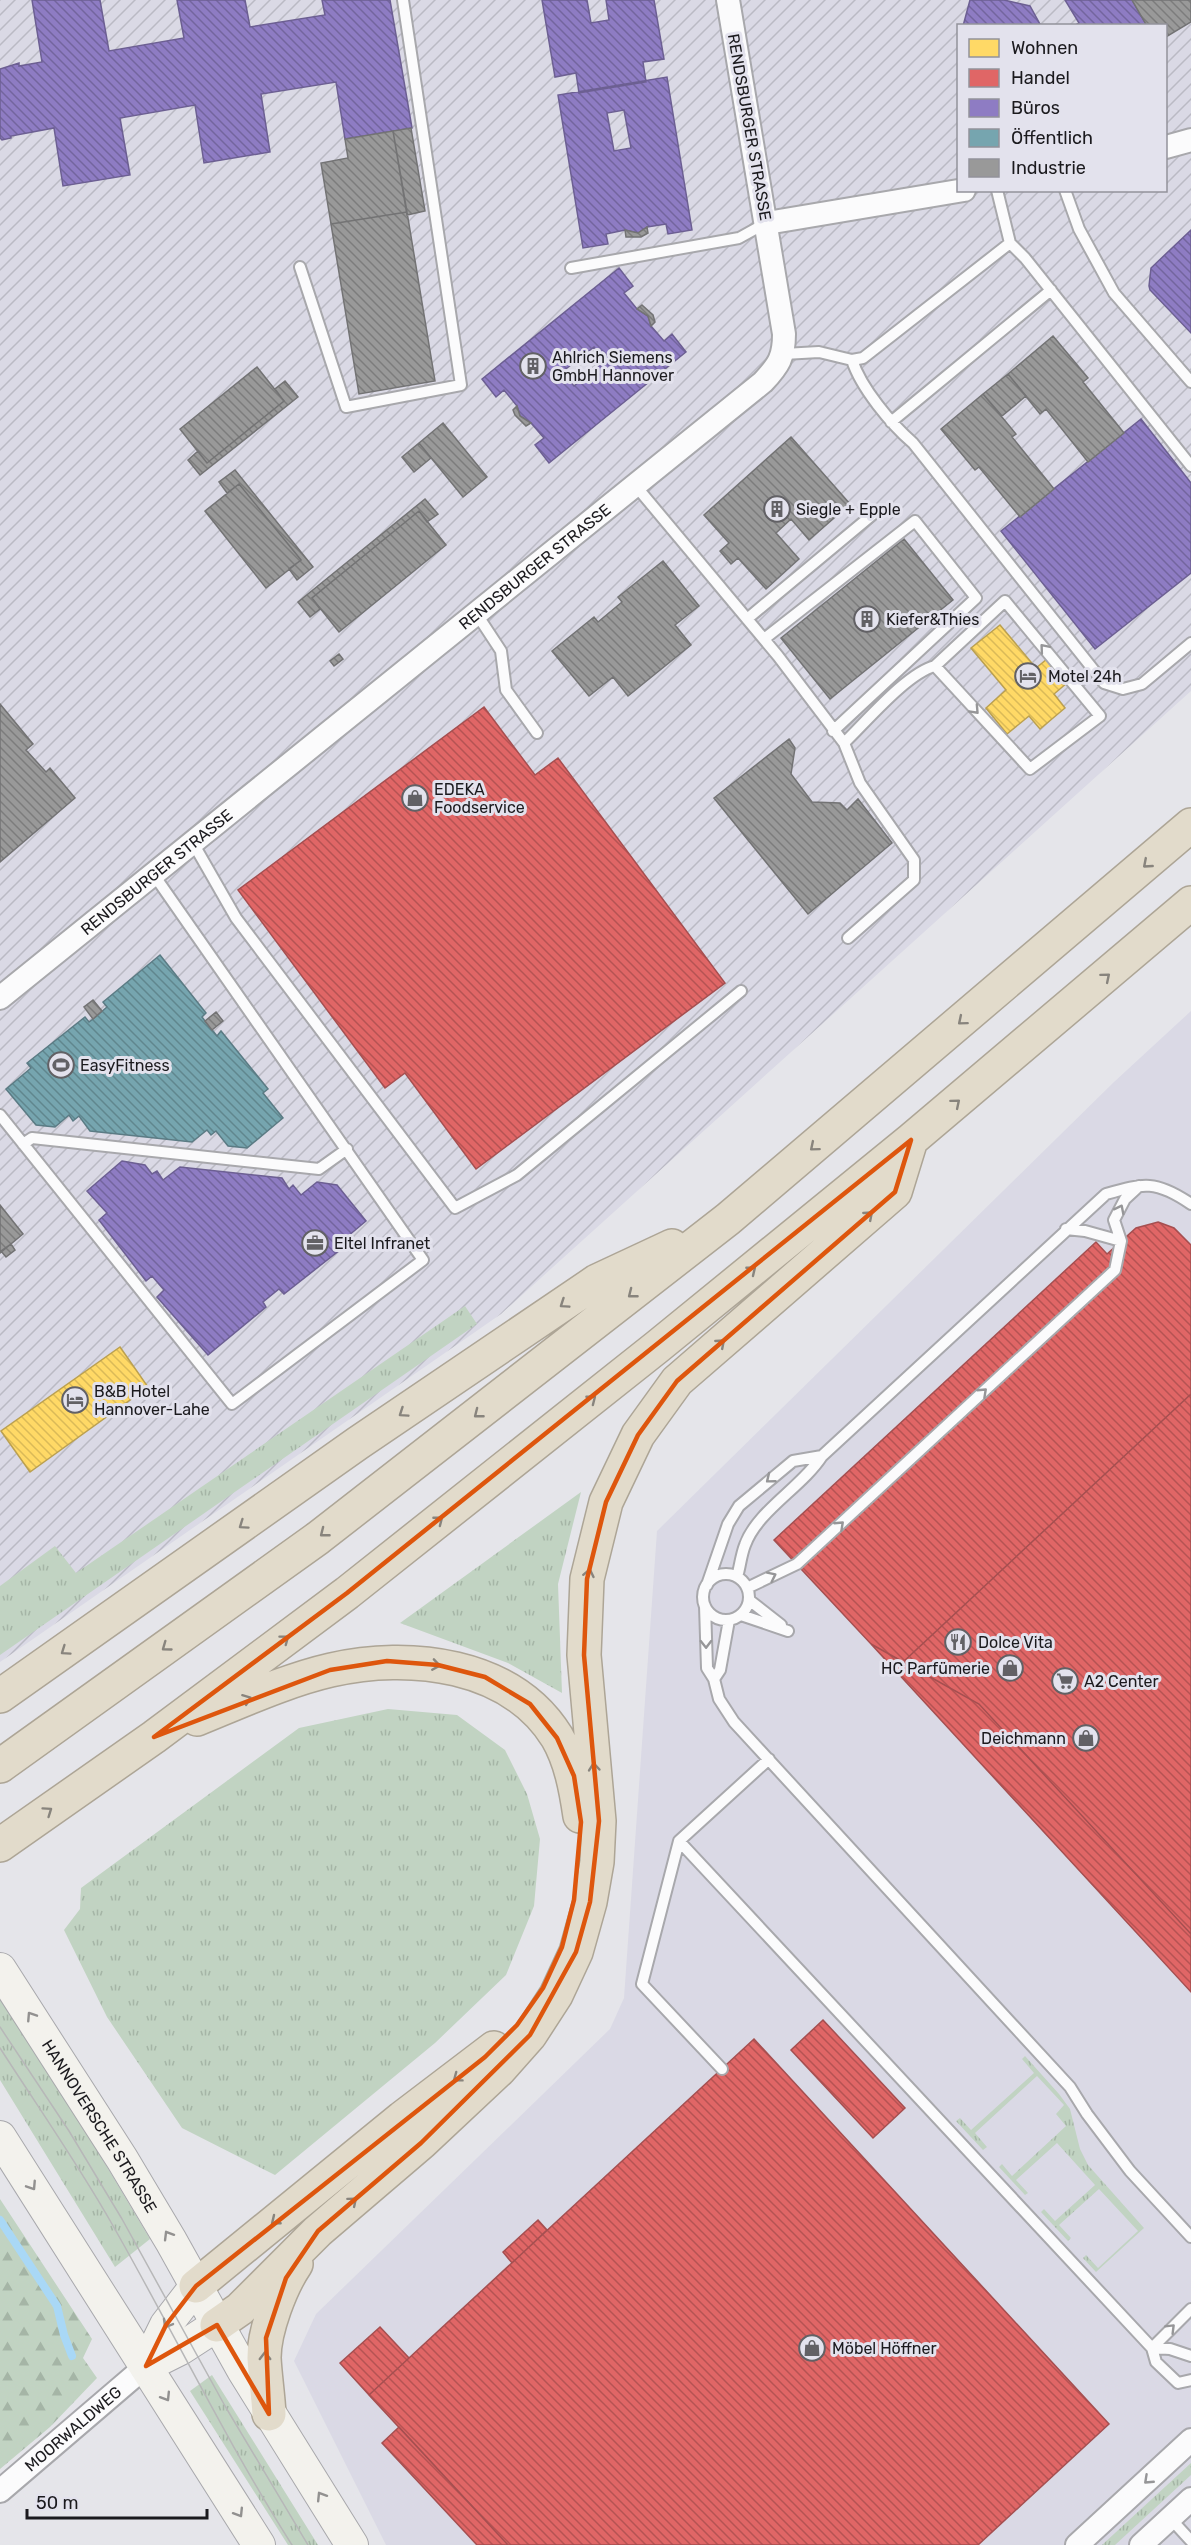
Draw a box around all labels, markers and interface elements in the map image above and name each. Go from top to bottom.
legend [957,24,1167,192]
street label: RENDSBURGER STRASSE [724,32,775,222]
text: Wohnen [1011,37,1078,59]
text: Handel [1011,67,1070,89]
text: Büros [1011,97,1060,119]
text: Öffentlich [1011,127,1093,149]
text: Industrie [1011,157,1086,179]
place label: Ahlrich Siemens GmbH Hannover [552,348,674,385]
building icon: Ahlrich Siemens GmbH Hannover [518,351,548,381]
building icon: Siegle + Epple [762,494,792,524]
street label: RENDSBURGER STRASSE [455,500,615,634]
place label: Siegle + Epple [796,500,901,519]
building icon: Kiefer&Thies [852,604,882,634]
place label: Kiefer&Thies [886,610,979,629]
one-way arrow [1040,644,1051,655]
hotel icon: Motel 24h [1013,661,1043,691]
place label: Motel 24h [1048,667,1122,686]
one-way arrow [968,703,979,713]
place label: EDEKA Foodservice [434,780,525,817]
shop icon: EDEKA Foodservice [400,783,430,813]
street label: RENDSBURGER STRASSE [77,805,236,939]
one-way arrow [1143,857,1154,868]
one-way arrow [1099,974,1110,985]
one-way arrow [958,1014,969,1025]
sports icon: EasyFitness [46,1050,76,1080]
place label: EasyFitness [80,1056,170,1075]
one-way arrow [949,1099,960,1110]
one-way arrow [810,1140,821,1151]
one-way arrow [1112,1205,1124,1216]
one-way arrow [862,1211,873,1222]
office icon: Eltel Infranet [300,1228,330,1258]
place label: Eltel Infranet [334,1234,430,1253]
one-way arrow [745,1267,756,1278]
one-way arrow [627,1286,638,1297]
one-way arrow [560,1297,571,1308]
one-way arrow [714,1339,725,1350]
place label: B&B Hotel Hannover-Lahe [94,1382,210,1419]
hotel icon: B&B Hotel Hannover-Lahe [60,1385,90,1415]
one-way arrow [976,1388,986,1399]
one-way arrow [585,1395,596,1406]
one-way arrow [398,1406,409,1417]
one-way arrow [474,1406,485,1417]
one-way arrow [766,1471,777,1482]
one-way arrow [433,1516,444,1527]
one-way arrow [239,1518,250,1529]
one-way arrow [832,1521,843,1532]
one-way arrow [320,1526,331,1537]
one-way arrow [582,1568,595,1578]
one-way arrow [766,1572,777,1584]
restaurant icon: Dolce Vita [943,1627,973,1657]
place label: Dolce Vita [978,1633,1053,1652]
one-way arrow [279,1635,290,1646]
one-way arrow [700,1639,712,1648]
one-way arrow [161,1640,172,1651]
one-way arrow [61,1643,71,1655]
shop icon: HC Parfümerie [995,1653,1025,1683]
one-way arrow [432,1659,441,1671]
place label: HC Parfümerie [881,1659,990,1678]
supermarket icon: A2 Center [1050,1666,1080,1696]
place label: A2 Center [1084,1672,1159,1691]
one-way arrow [241,1694,252,1706]
shop icon: Deichmann [1071,1723,1101,1753]
place label: Deichmann [981,1729,1066,1748]
one-way arrow [588,1763,601,1772]
one-way arrow [41,1807,52,1818]
one-way arrow [27,2012,38,2023]
street label: HANNOVERSCHE STRASSE [38,2036,161,2216]
one-way arrow [453,2070,464,2081]
one-way arrow [24,2180,36,2190]
one-way arrow [346,2197,357,2208]
one-way arrow [271,2214,282,2225]
one-way arrow [163,2231,175,2241]
one-way arrow [163,2318,175,2328]
one-way arrow [1164,2325,1175,2336]
shop icon: Möbel Höffner [797,2333,827,2363]
place label: Möbel Höffner [832,2339,936,2358]
one-way arrow [259,2352,271,2361]
street label: MOORWALDWEG [21,2382,125,2476]
one-way arrow [158,2391,170,2401]
one-way arrow [1144,2473,1155,2484]
scale bar [27,2482,207,2520]
one-way arrow [317,2491,328,2502]
text: 50 m [36,2492,79,2514]
one-way arrow [232,2507,243,2518]

